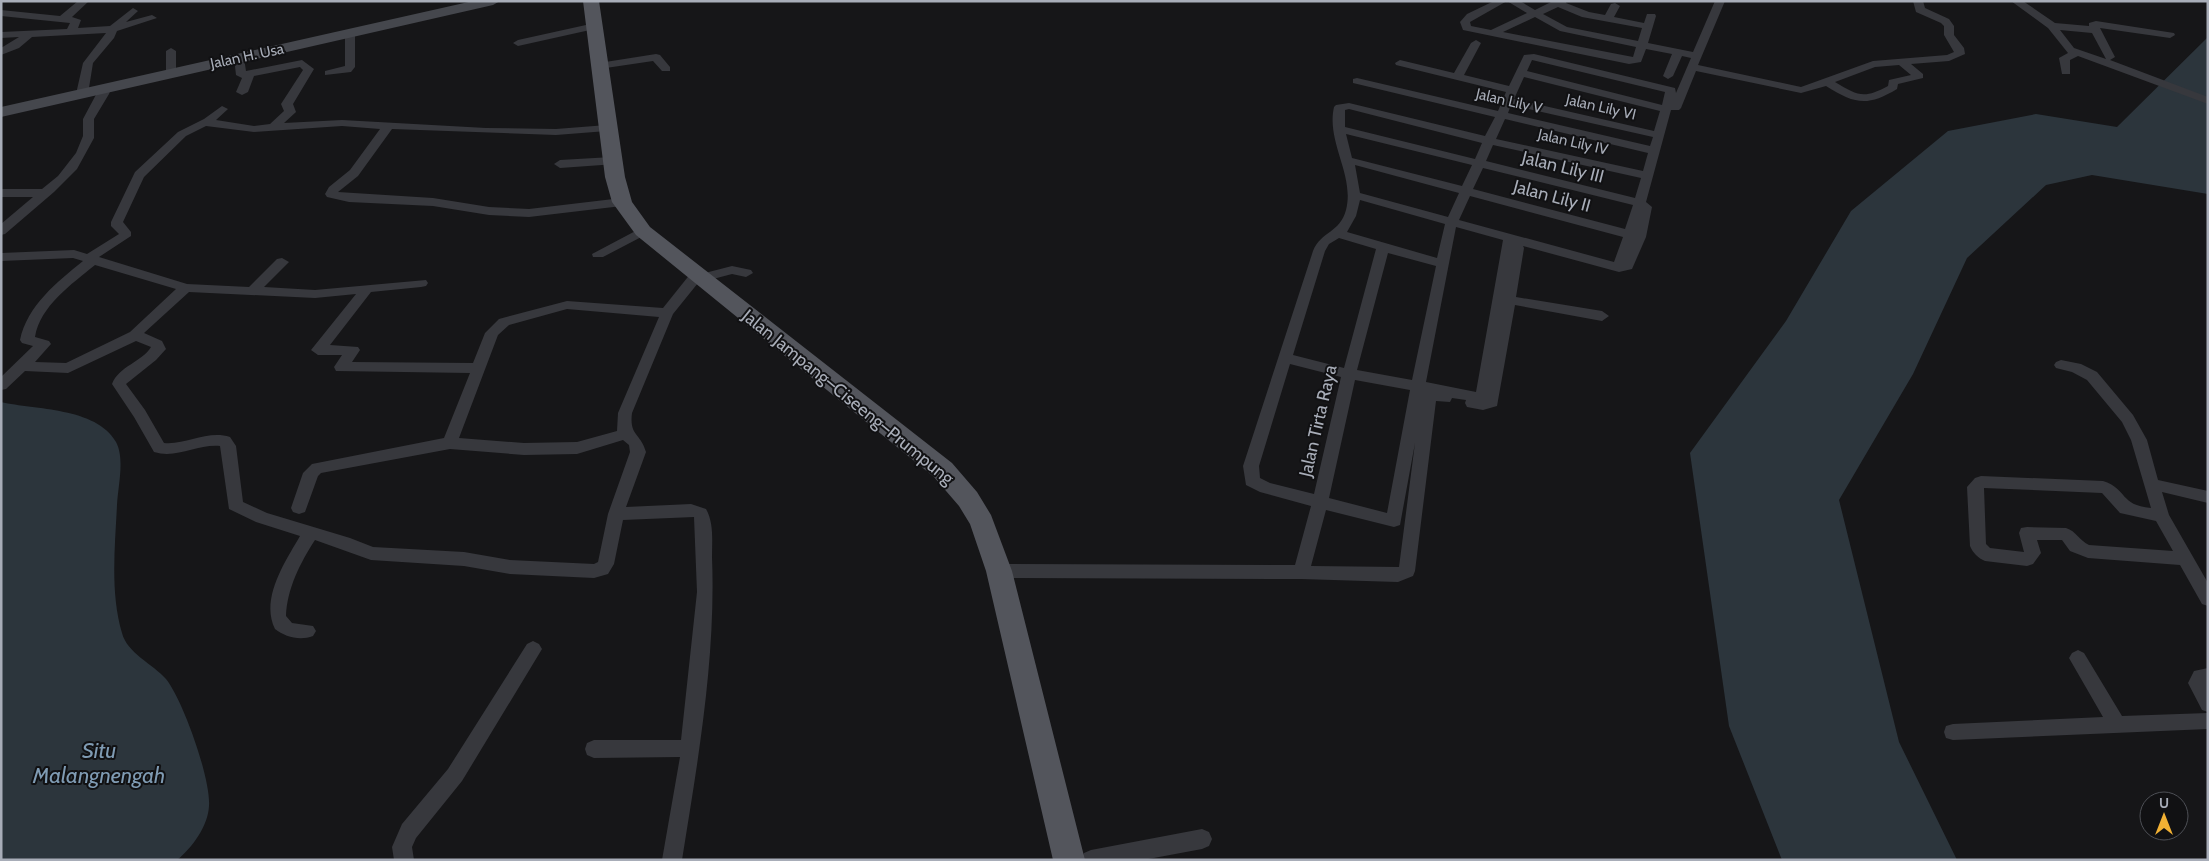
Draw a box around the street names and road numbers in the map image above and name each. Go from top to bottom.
street label: Jalan H. Usa [208,39,286,73]
street label: Jalan Lily V [1473,84,1545,118]
street label: Jalan Lily VI [1563,90,1638,124]
street label: Jalan Lily IV [1535,125,1611,159]
street label: Jalan Lily III [1519,146,1606,188]
street label: Jalan Lily II [1510,175,1593,217]
street label: Jalan Jampang–Ciseeng–Prumpung [737,304,959,490]
street label: Jalan Tirta Raya [1294,362,1342,480]

